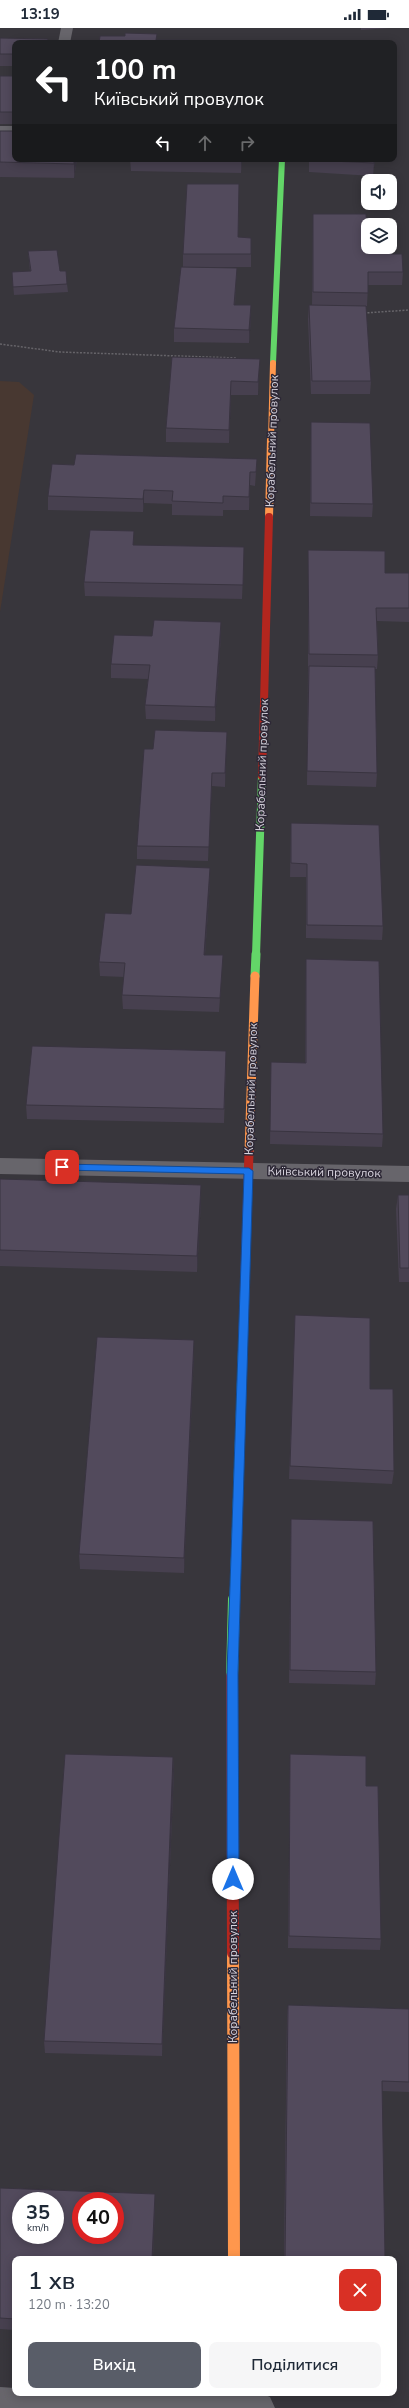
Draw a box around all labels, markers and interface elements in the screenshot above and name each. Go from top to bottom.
text: 13:19 [20,4,60,24]
text: 100 m [94,51,177,89]
icon: left [28,56,80,108]
text: Київський провулок [94,87,264,111]
icon: left [152,132,174,154]
icon: ahead [194,132,216,154]
icon: right [236,132,258,154]
map controls [361,174,397,254]
button: sound [361,174,397,210]
button: layers [361,218,397,254]
street label: Корабельний провулок [262,374,282,507]
street label: Корабельний провулок [252,698,272,831]
street label: Корабельний провулок [241,1022,261,1155]
pin [45,1150,79,1184]
icon: arrive [51,1156,73,1178]
street label: Київський провулок [267,1163,381,1181]
position arrow [212,1858,254,1900]
street label: Корабельний провулок [225,1910,241,2043]
speed limit sign: 40 [72,2192,124,2244]
text: 35 [26,2199,50,2226]
text: km/h [27,2221,49,2235]
text: 1 хв [28,2265,75,2297]
button: close [339,2269,381,2311]
text: 120 m · 13:20 [28,2296,110,2314]
button: Вихід [28,2342,201,2388]
button: Поділитися [209,2342,381,2388]

